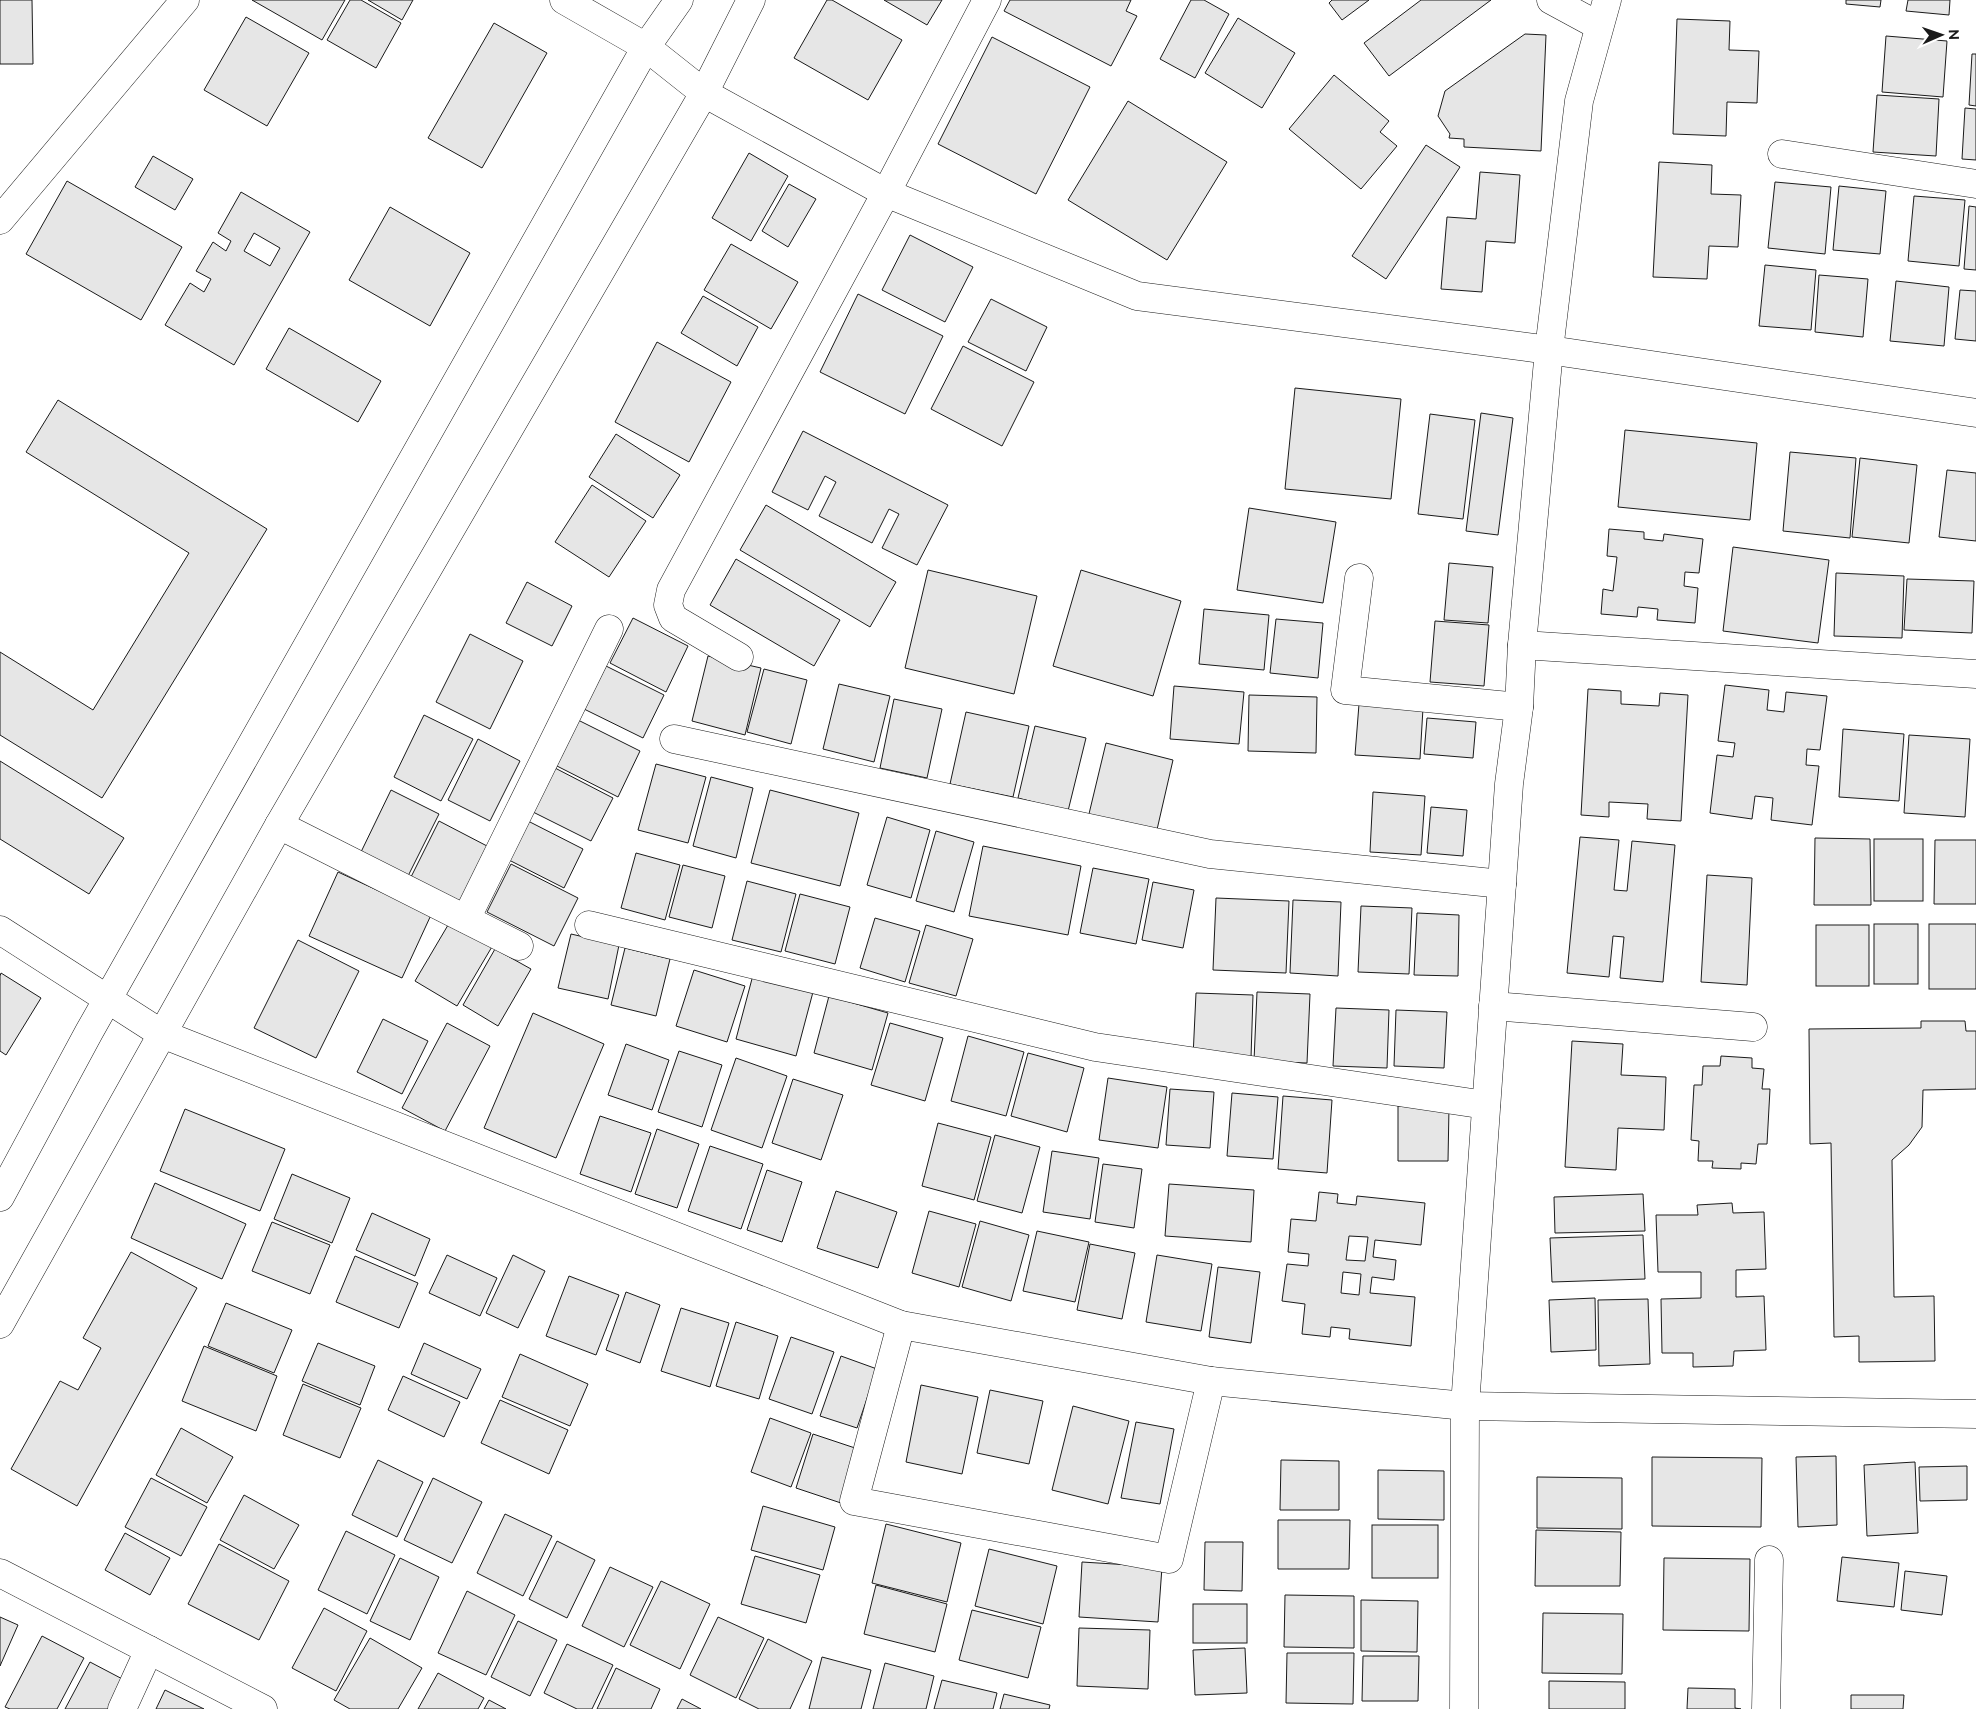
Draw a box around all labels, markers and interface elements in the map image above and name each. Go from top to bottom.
north arrow [1916,10,1966,60]
text: N [1946,29,1962,40]

